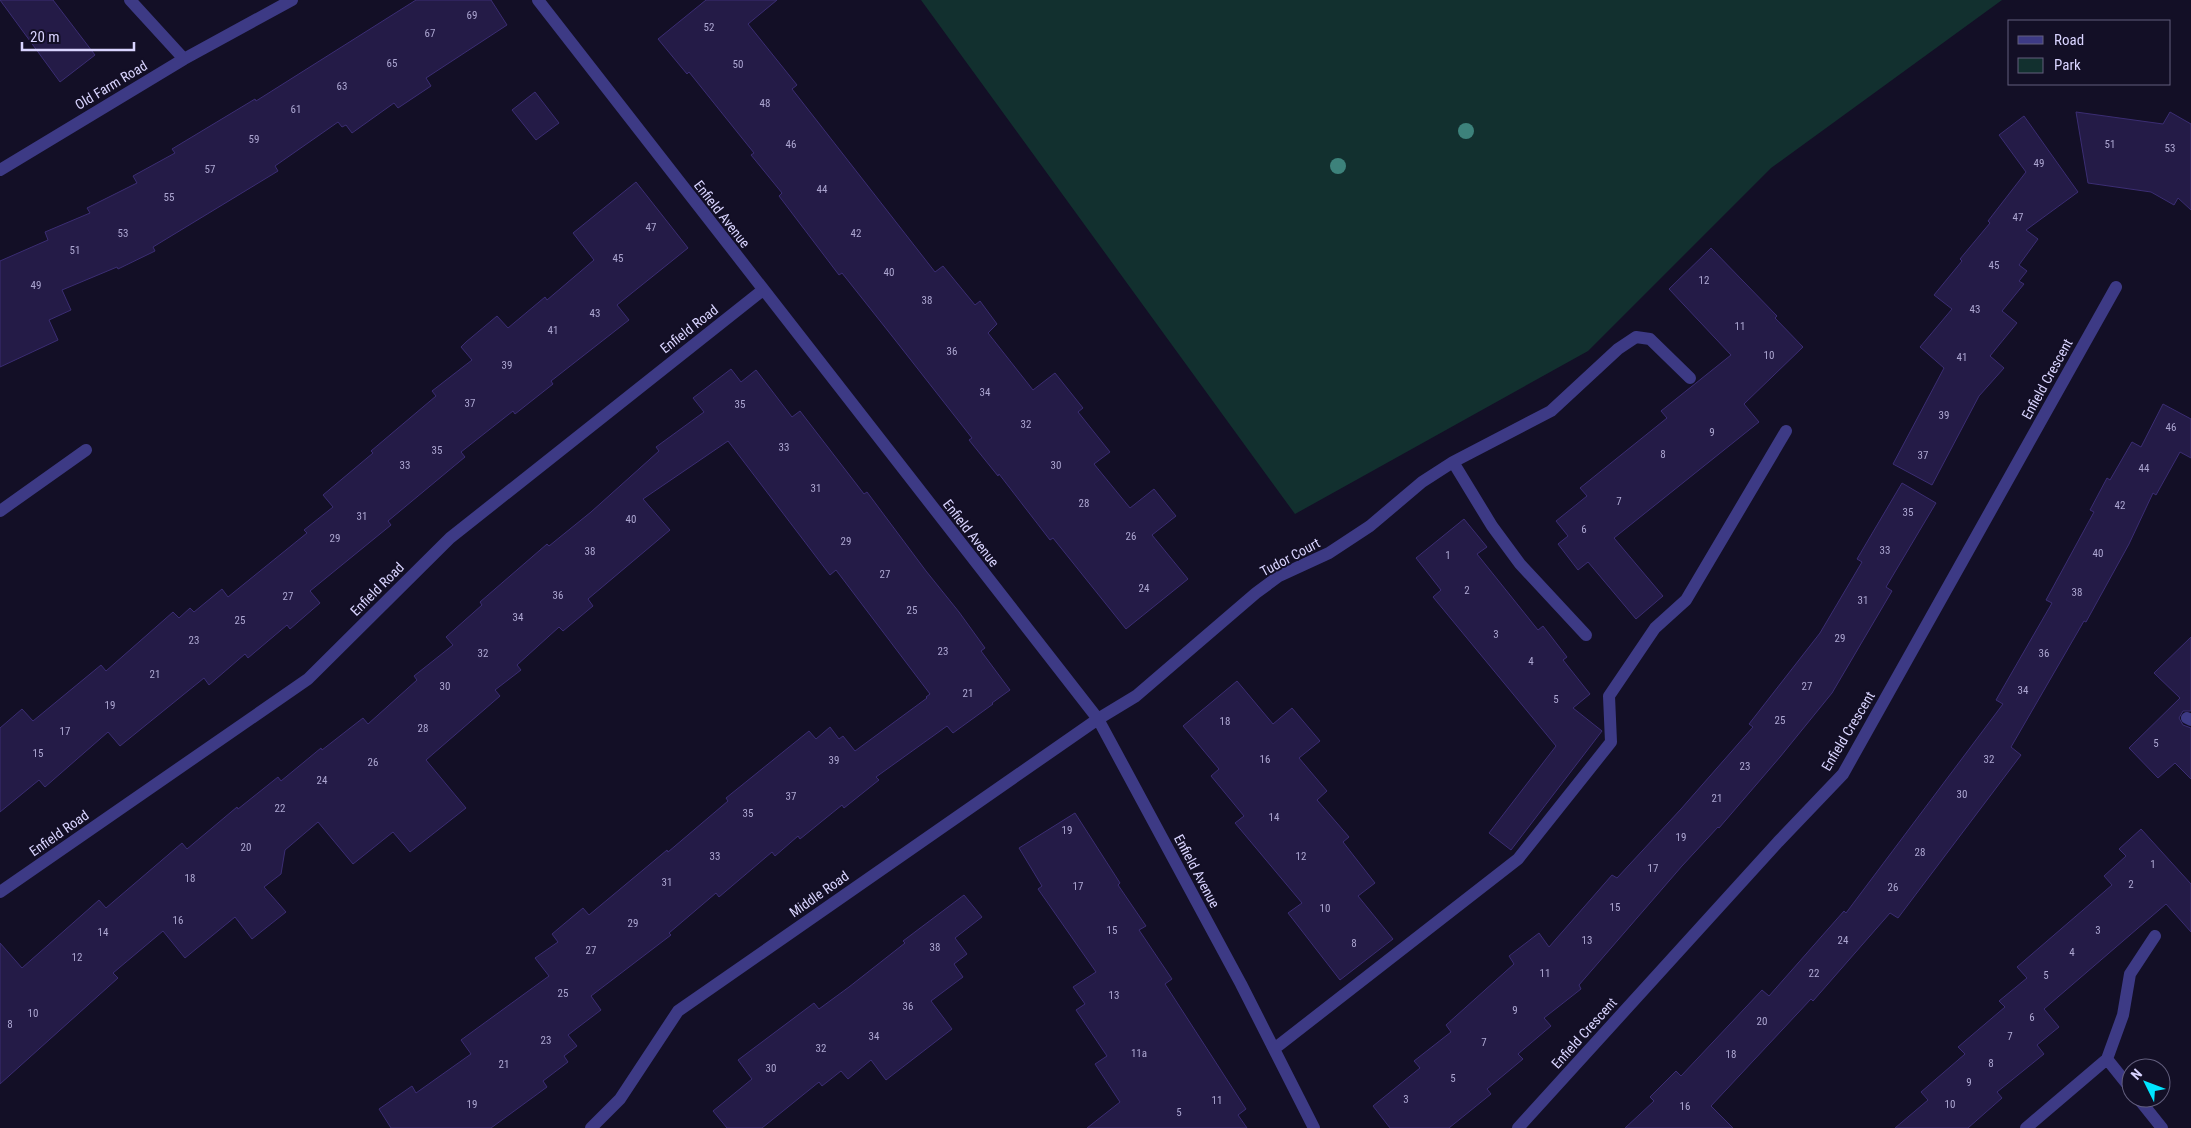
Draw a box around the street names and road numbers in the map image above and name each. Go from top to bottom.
street label: Old Farm Road [72,57,150,113]
street label: Enfield Avenue [691,177,753,251]
street label: Enfield Road [657,302,721,356]
street label: Enfield Crescent [2018,336,2076,422]
street label: Enfield Avenue [940,496,1002,570]
street label: Tudor Court [1257,535,1323,579]
street label: Enfield Road [347,559,407,619]
street label: Enfield Crescent [1818,689,1878,773]
street label: Enfield Road [26,807,92,859]
street label: Enfield Avenue [1171,832,1223,911]
street label: Middle Road [786,868,852,920]
street label: Enfield Crescent [1548,994,1620,1072]

